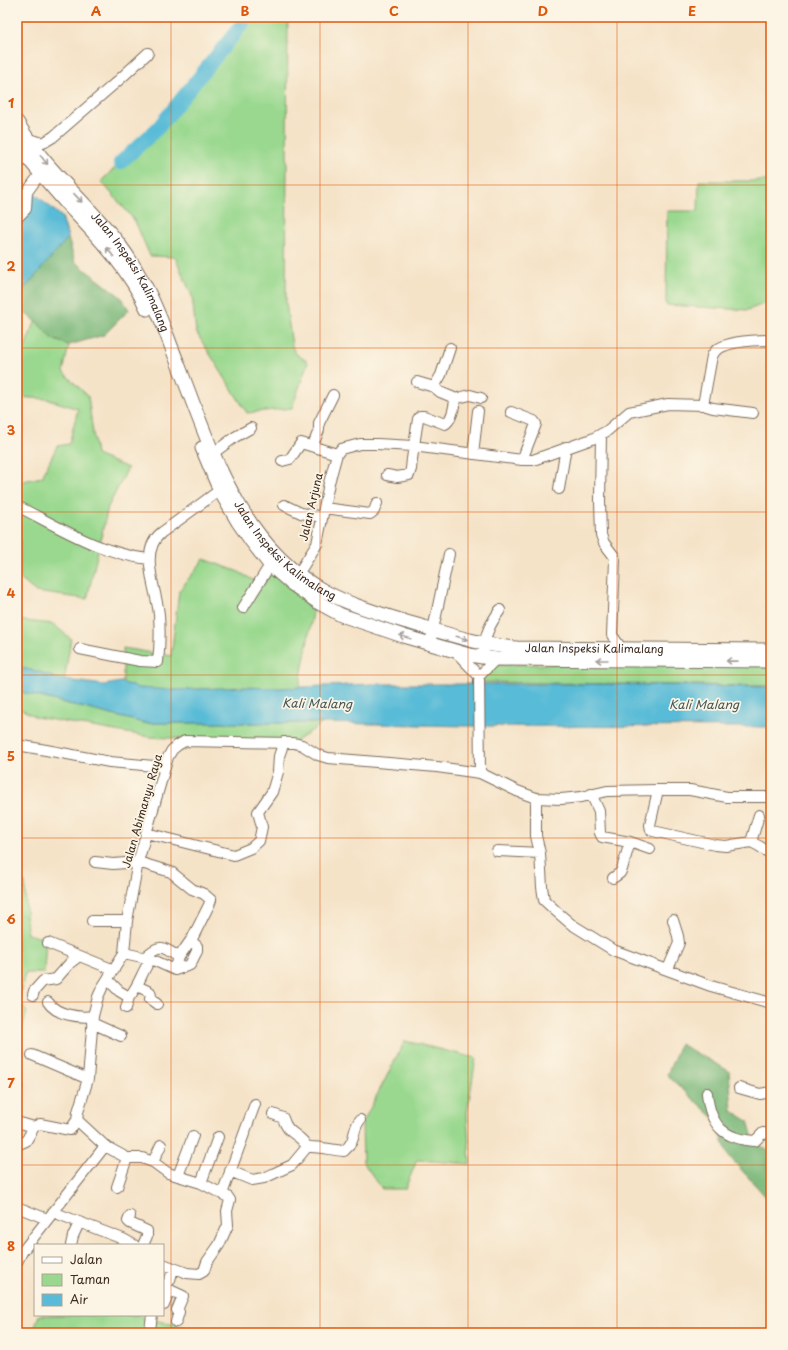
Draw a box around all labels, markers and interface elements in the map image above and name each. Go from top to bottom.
text: A [91,1,101,20]
text: B [241,1,250,20]
text: C [389,1,399,20]
text: D [538,1,548,20]
text: E [688,1,696,20]
text: 1 [8,93,14,112]
one-way arrow [39,154,48,165]
one-way arrow [73,193,82,203]
street label: Jalan Inspeksi Kalimalang [87,208,174,334]
one-way arrow [106,247,115,258]
text: 2 [6,256,16,275]
text: 3 [7,420,16,439]
street label: Jalan Arjuna [294,471,327,543]
street label: Jalan Inspeksi Kalimalang [230,497,339,604]
text: 4 [7,583,16,602]
one-way arrow [399,633,412,640]
one-way arrow [456,635,469,642]
street label: Jalan Inspeksi Kalimalang [525,639,664,657]
one-way arrow [596,656,609,664]
one-way arrow [726,657,739,665]
water label: Kali Malang [282,693,353,713]
water label: Kali Malang [669,695,740,713]
text: 5 [7,746,15,765]
street label: Jalan Abimanyu Raya [117,751,166,870]
text: 6 [6,909,16,928]
text: 7 [7,1073,15,1092]
text: 8 [7,1236,15,1255]
legend [34,1244,164,1316]
text: Jalan [70,1250,103,1268]
text: Taman [70,1270,110,1288]
text: Air [70,1290,89,1308]

